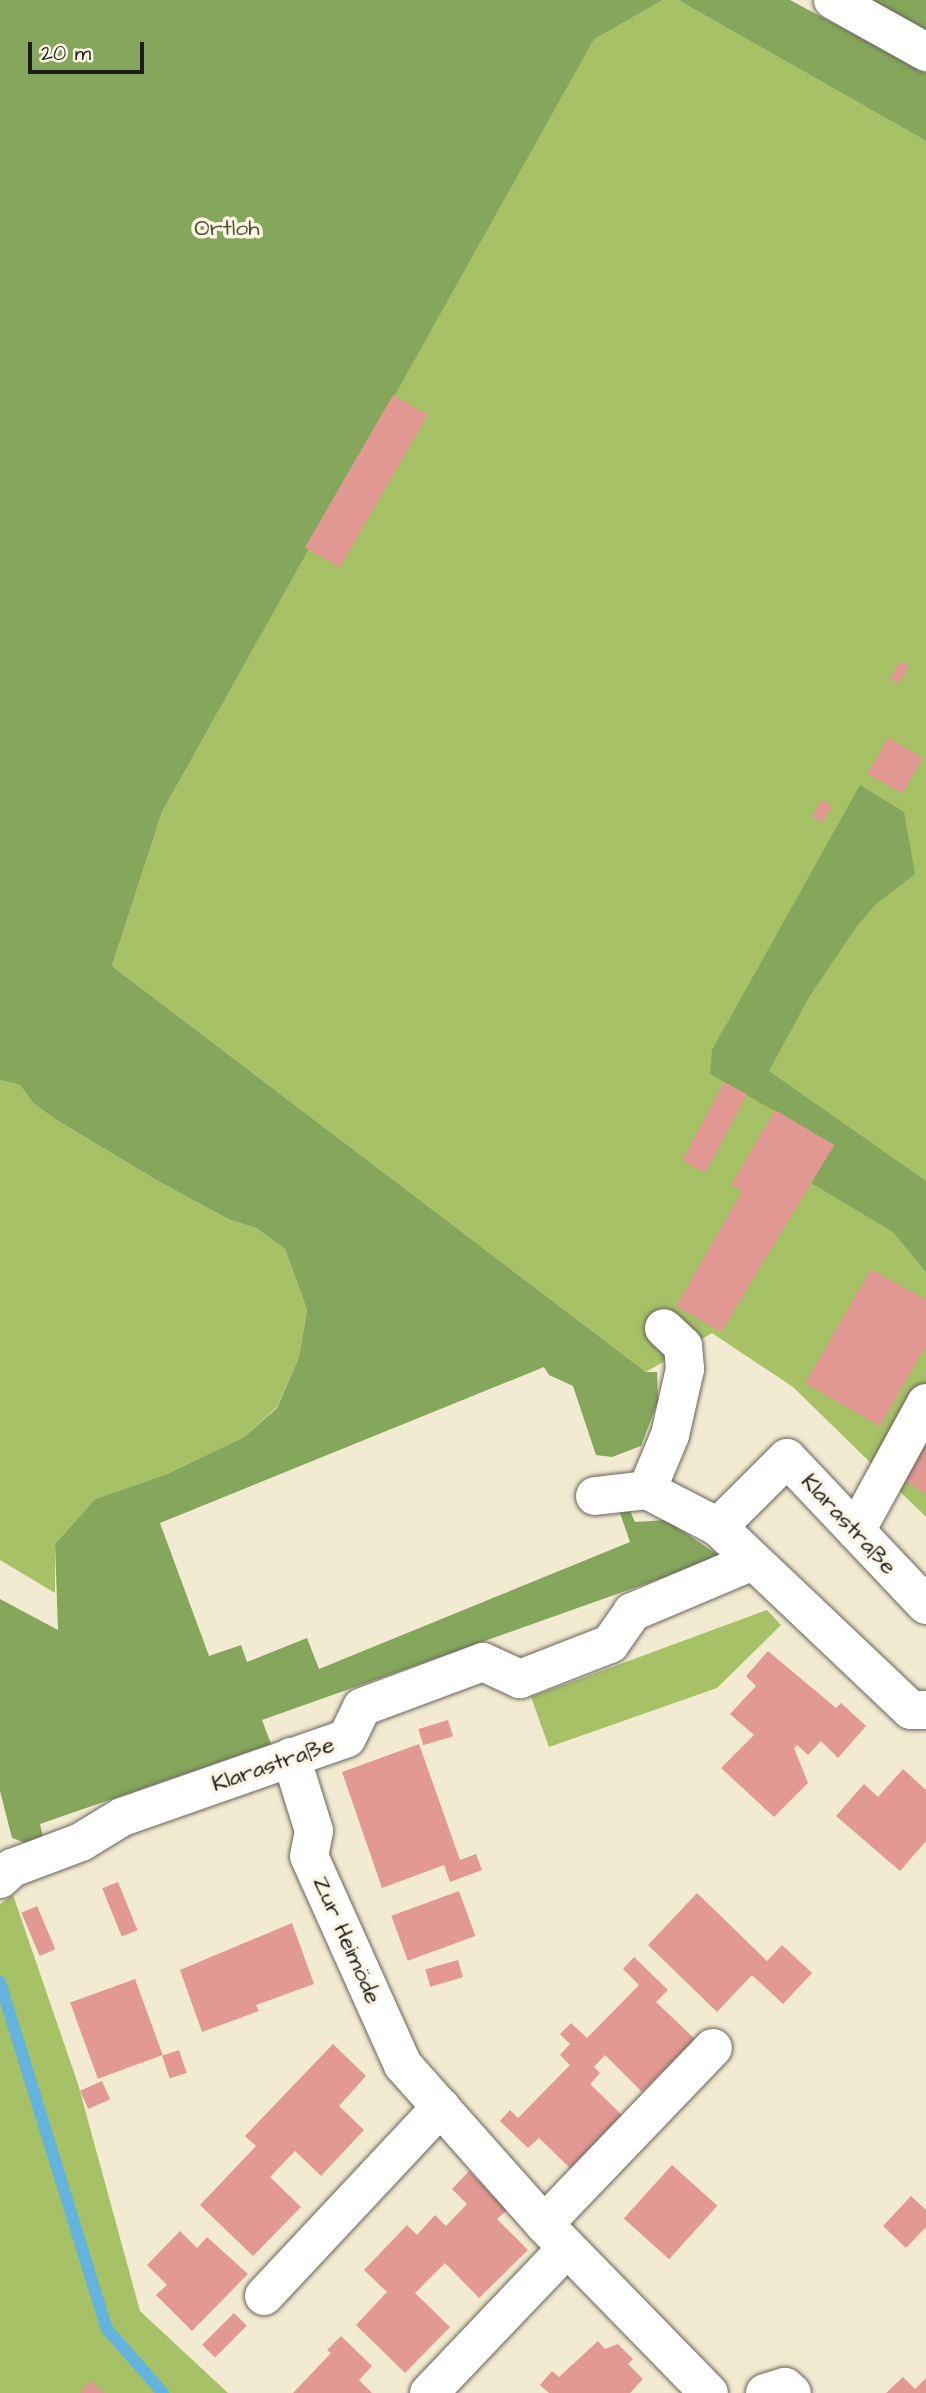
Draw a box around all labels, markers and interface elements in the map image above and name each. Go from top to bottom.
scale bar [32,28,147,72]
text: 20 m [41,39,91,68]
park label: Ortloh [194,214,260,242]
street label: Klarastraße [795,1468,903,1580]
street label: Klarastraße [208,1730,338,1798]
street label: Zur Heimöde [307,1872,387,2008]

